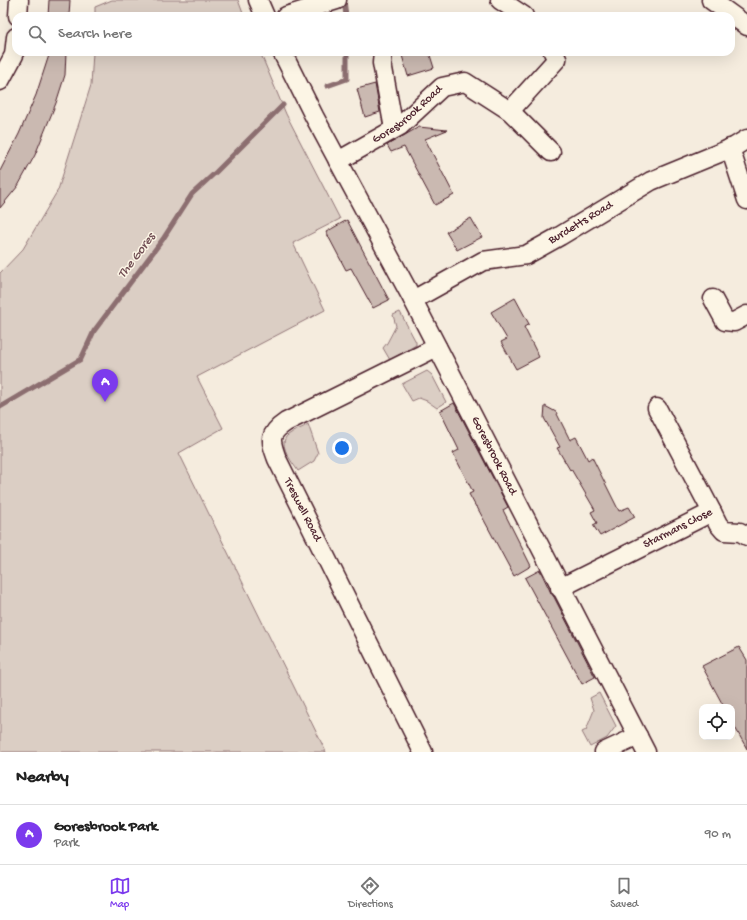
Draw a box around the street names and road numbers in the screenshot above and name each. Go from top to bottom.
street label: Goresbrook Road [370,82,446,147]
street label: Burdetts Road [545,198,616,248]
street label: Goresbrook Road [467,414,520,498]
street label: Treswell Road [280,475,324,545]
street label: Starmans Close [641,505,716,552]

